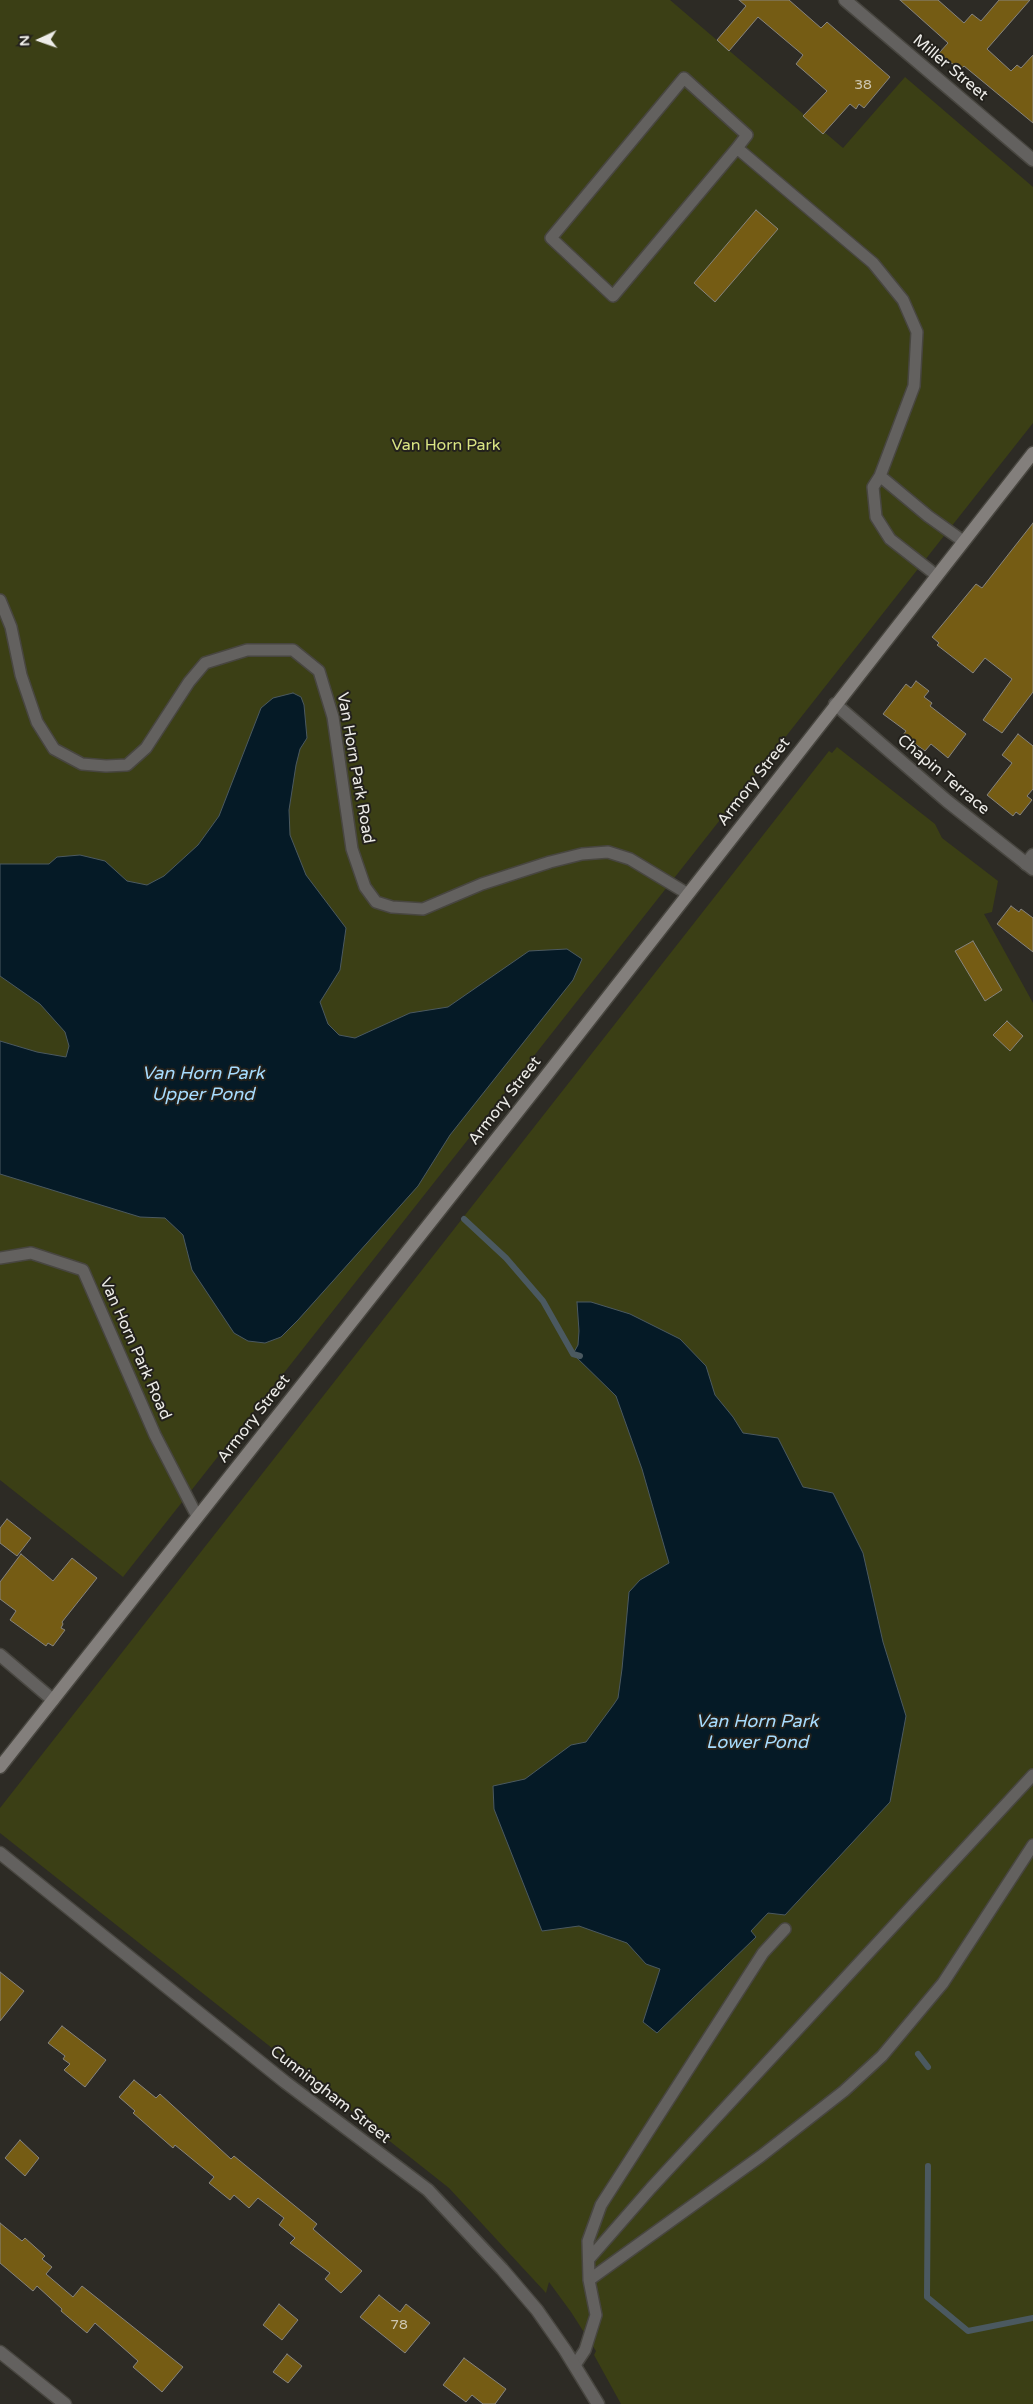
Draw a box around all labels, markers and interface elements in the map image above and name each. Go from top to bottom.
north arrow [15,15,65,65]
street label: Miller Street [908,31,992,105]
text: N [16,35,33,47]
house number: 38 [854,77,872,93]
park label: Van Horn Park [392,436,500,456]
street label: Van Horn Park Road [332,691,378,845]
street label: Chapin Terrace [893,731,993,819]
street label: Armory Street [713,734,795,830]
street label: Armory Street [464,1053,546,1149]
water label: Van Horn Park Upper Pond [142,1063,264,1106]
street label: Van Horn Park Road [95,1275,175,1423]
street label: Armory Street [213,1371,295,1467]
water label: Van Horn Park Lower Pond [696,1711,818,1754]
street label: Cunningham Street [266,2042,394,2148]
house number: 78 [390,2317,408,2333]

